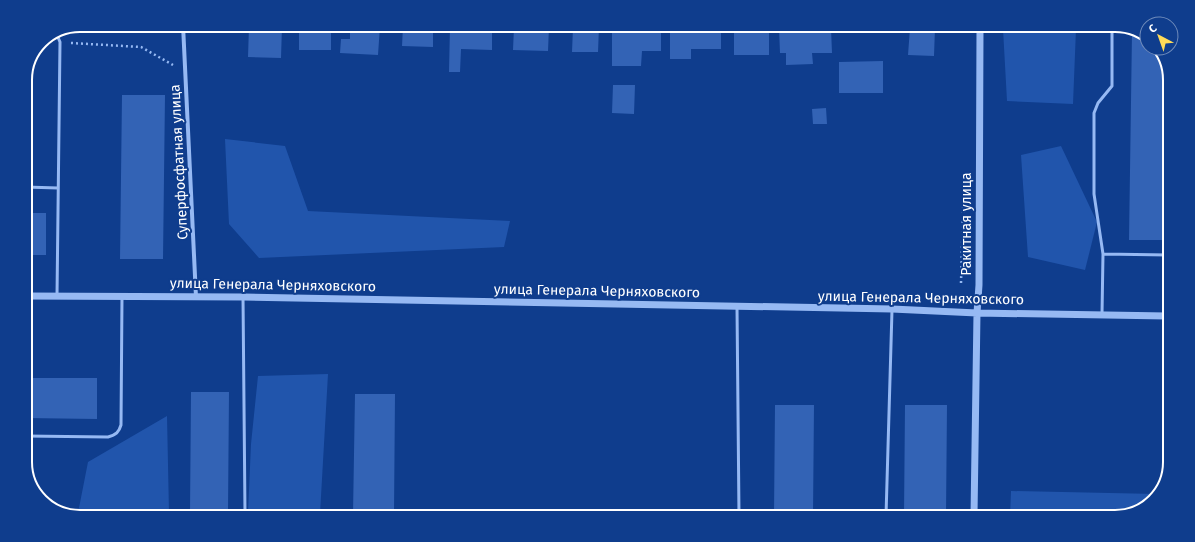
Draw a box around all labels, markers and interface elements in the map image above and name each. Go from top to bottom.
north arrow [1139,16,1179,56]
text: С [1146,21,1160,36]
street label: Суперфосфатная улица [166,84,192,240]
street label: Ракитная улица [958,172,975,276]
street label: улица Генерала Черняховского [170,275,376,295]
street label: улица Генерала Черняховского [494,281,700,301]
street label: улица Генерала Черняховского [818,288,1024,308]

